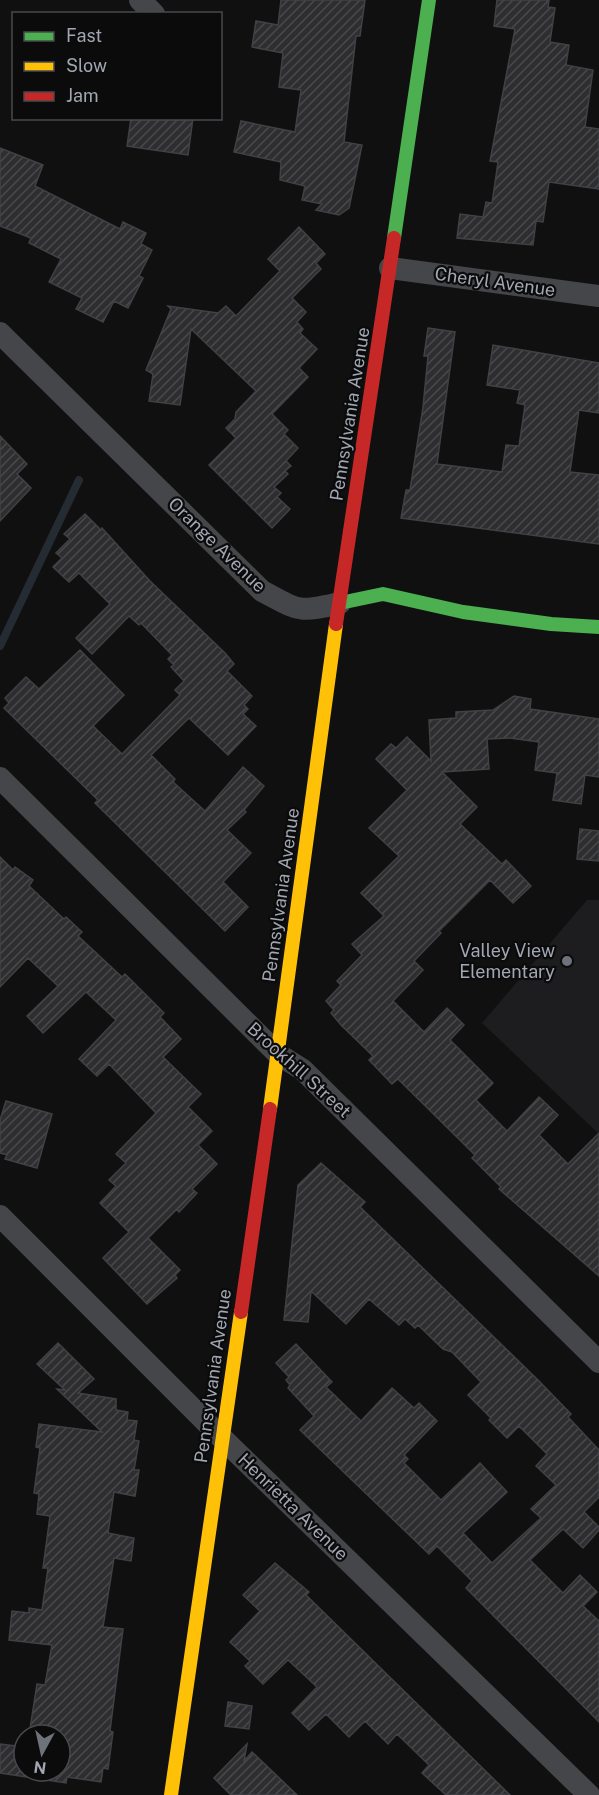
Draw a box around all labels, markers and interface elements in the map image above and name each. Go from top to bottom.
legend [12,12,222,120]
text: Fast [66,25,102,46]
text: Slow [66,55,107,76]
text: Jam [66,85,99,106]
street label: Cheryl Avenue [433,263,557,300]
street label: Pennsylvania Avenue [325,325,374,502]
street label: Orange Avenue [164,493,270,596]
street label: Pennsylvania Avenue [258,806,303,983]
place label: Valley View Elementary [459,940,555,982]
marker: Valley View Elementary [560,954,574,968]
street label: Brookhill Street [243,1018,355,1122]
street label: Pennsylvania Avenue [190,1287,235,1464]
street label: Henrietta Avenue [234,1449,353,1564]
north arrow [12,1723,72,1783]
text: N [32,1757,48,1778]

